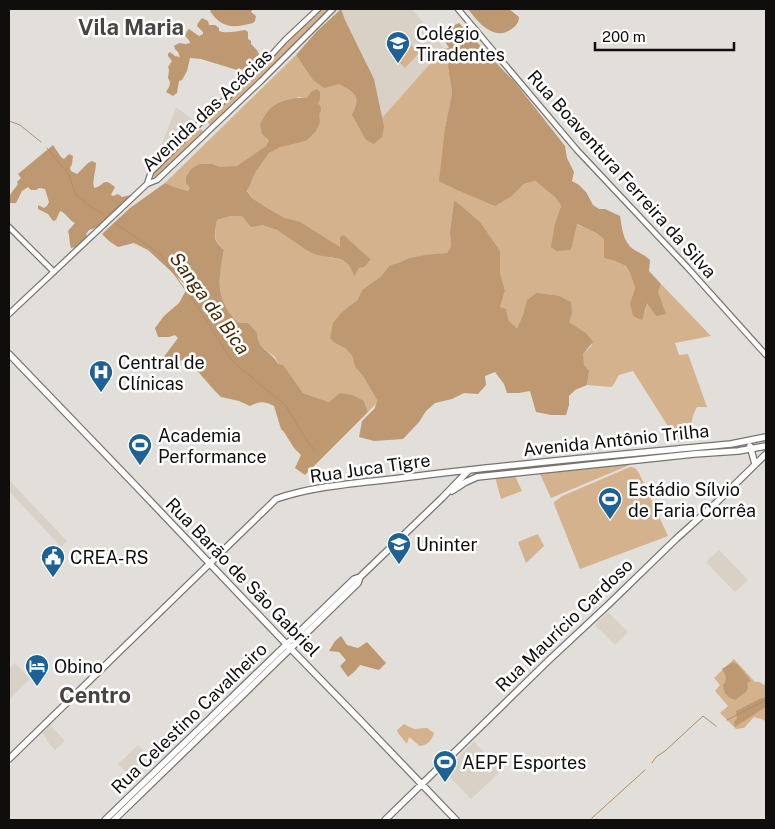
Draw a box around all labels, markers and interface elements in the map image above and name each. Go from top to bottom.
district label: Vila Maria [78,14,184,40]
scale bar [595,20,734,52]
place label: Colégio Tiradentes [416,23,505,65]
text: 200 m [602,28,646,45]
school or university icon: Colégio Tiradentes [385,30,411,64]
street label: Avenida das Acácias [138,44,276,176]
street label: Rua Boaventura Ferreira da Silva [523,66,721,282]
water label: Sanga da Bica [166,248,254,358]
place label: Central de Clínicas [118,352,205,394]
hospital icon: Central de Clínicas [88,359,114,393]
street label: Avenida Antônio Trilha [522,420,710,460]
place label: Academia Performance [158,425,267,467]
sports icon: Academia Performance [127,432,153,466]
street label: Rua Juca Tigre [308,449,432,487]
place label: Estádio Sílvio de Faria Corrêa [628,479,756,521]
sports icon: Estádio Sílvio de Faria Corrêa [597,486,623,520]
street label: Rua Barão de São Gabriel [162,493,324,661]
school or university icon: Uninter [386,531,412,565]
place label: Uninter [416,534,478,555]
public building icon: CREA-RS [40,544,66,578]
place label: CREA-RS [70,547,149,568]
street label: Rua Maurício Cardoso [491,554,637,696]
street label: Rua Celestino Cavalheiro [107,638,271,798]
hotel icon: Obino [24,653,50,687]
place label: Obino [54,656,103,677]
district label: Centro [59,682,131,708]
sports icon: AEPF Esportes [432,749,458,783]
place label: AEPF Esportes [462,752,586,773]

